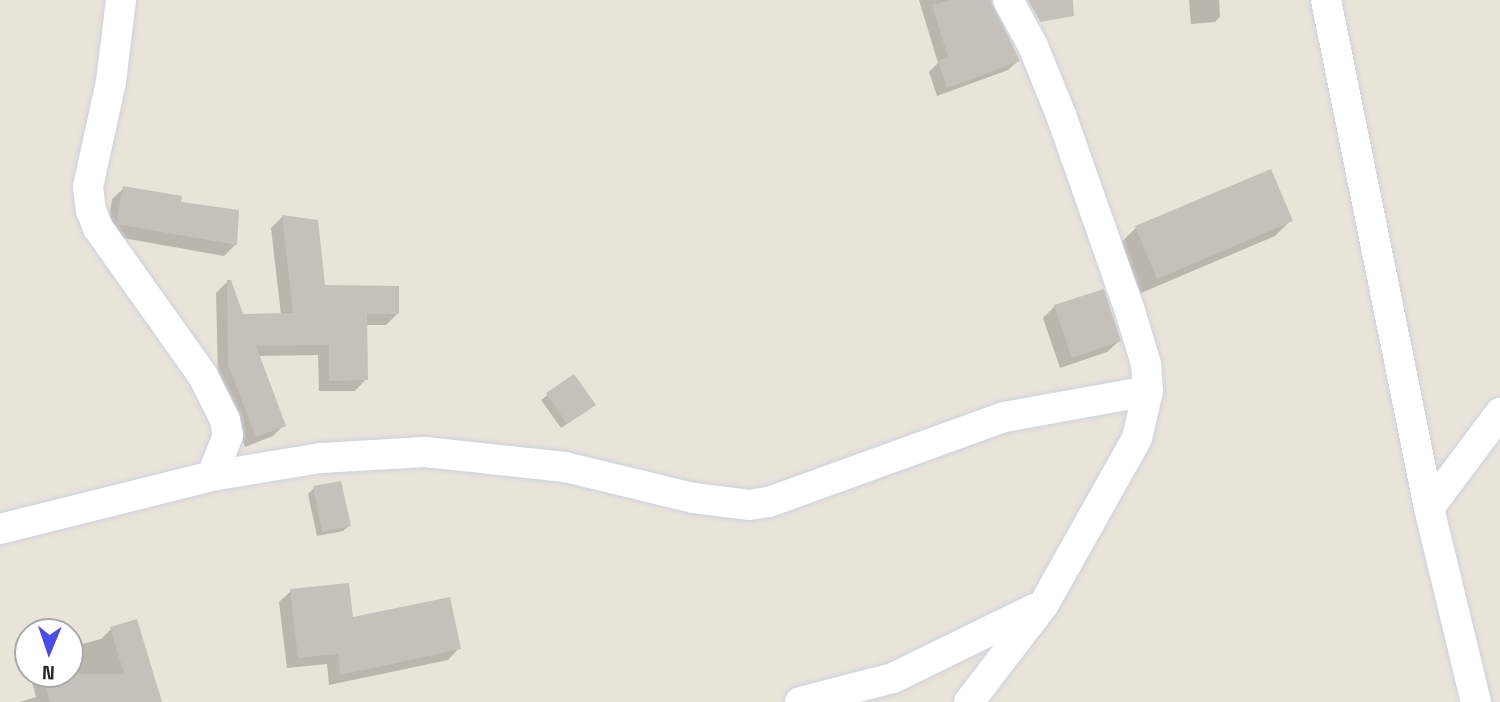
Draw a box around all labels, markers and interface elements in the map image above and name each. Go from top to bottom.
north arrow [14,618,84,688]
text: N [42,660,55,685]

